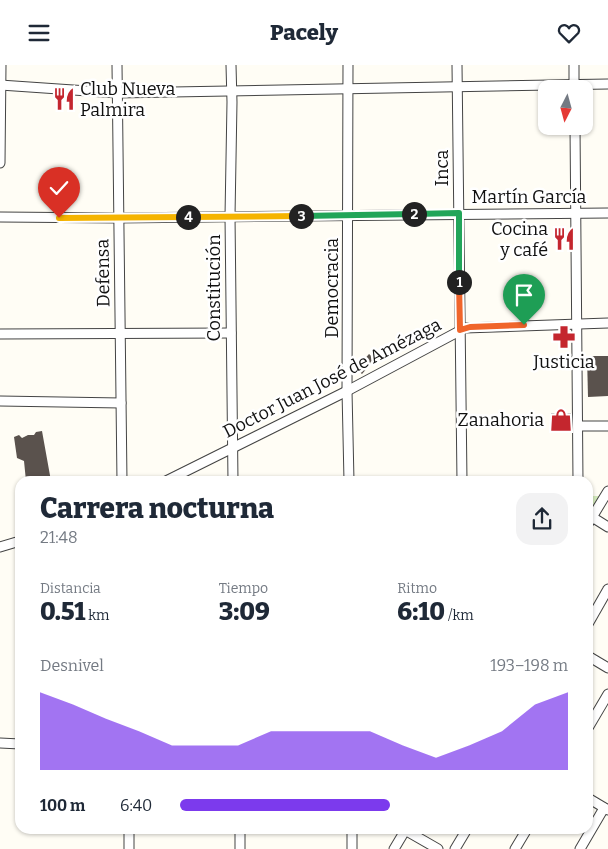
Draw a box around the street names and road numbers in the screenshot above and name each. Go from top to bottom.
street label: Inca [431,150,453,186]
street label: Martín García [472,186,587,208]
street label: Constitución [203,234,225,342]
street label: Defensa [91,238,115,307]
street label: Democracia [321,238,343,338]
street label: Doctor Juan José de Amézaga [219,313,445,443]

